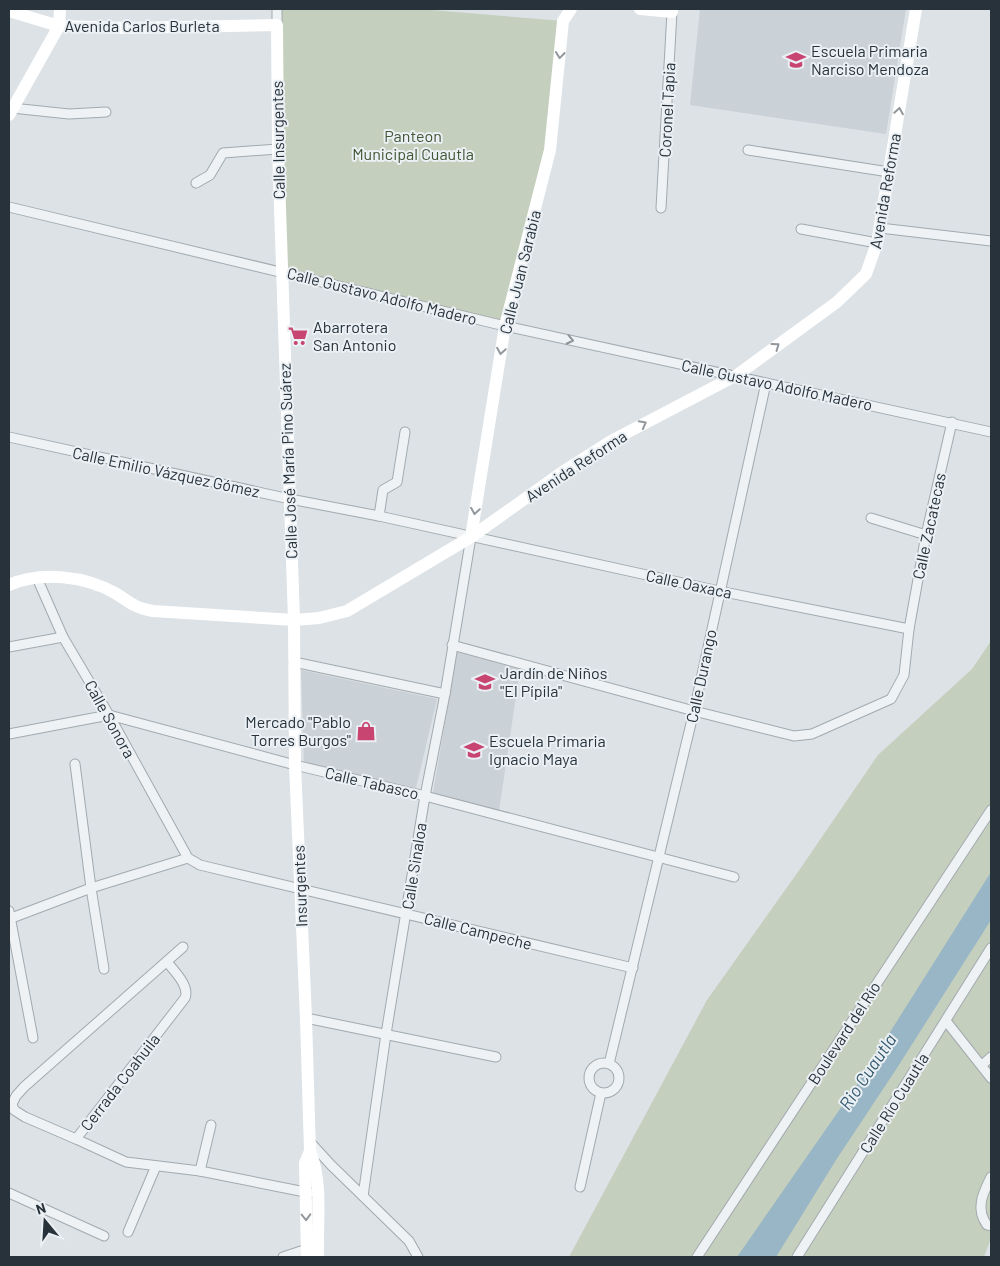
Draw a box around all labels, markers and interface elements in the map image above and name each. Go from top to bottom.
street label: Avenida Carlos Burleta [64,16,220,35]
place label: Escuela Primaria Narciso Mendoza [811,41,929,78]
school or university icon: Escuela Primaria Narciso Mendoza [785,49,807,71]
one-way arrow [554,51,565,59]
street label: Coronel Tapia [655,62,678,158]
street label: Calle Insurgentes [267,80,288,200]
one-way arrow [893,107,904,115]
park label: Panteon Municipal Cuautla [352,126,474,163]
street label: Avenida Reforma [865,132,904,250]
street label: Calle Juan Sarabia [495,208,544,336]
street label: Calle Gustavo Adolfo Madero [285,263,479,328]
place label: Abarrotera San Antonio [313,317,396,354]
supermarket icon: Abarrotera San Antonio [287,325,309,347]
one-way arrow [566,334,574,345]
one-way arrow [770,344,779,352]
one-way arrow [497,346,507,355]
street label: Calle Gustavo Adolfo Madero [680,355,874,414]
street label: Calle José María Pino Suárez [275,363,300,559]
one-way arrow [638,420,647,430]
street label: Avenida Reforma [521,426,630,505]
street label: Calle Emilio Vázquez Gómez [71,442,261,501]
street label: Calle Zacatecas [908,471,949,581]
one-way arrow [470,507,480,516]
street label: Calle Oaxaca [644,565,734,602]
street label: Calle Durango [681,627,720,724]
place label: Jardín de Niños "El Pípila" [500,663,608,700]
school or university icon: Jardín de Niños "El Pípila" [474,671,496,693]
street label: Calle Sonora [81,676,140,761]
place label: Mercado "Pablo Torres Burgos" [245,712,351,749]
shop icon: Mercado "Pablo Torres Burgos" [355,720,377,742]
place label: Escuela Primaria Ignacio Maya [489,731,606,768]
school or university icon: Escuela Primaria Ignacio Maya [463,739,485,761]
street label: Calle Tabasco [323,763,421,803]
street label: Calle Sinaloa [397,821,430,911]
street label: Insurgentes [289,845,310,927]
street label: Calle Campeche [422,908,534,953]
street label: Boulevard del Río [803,978,884,1088]
street label: Cerrada Coahuila [76,1029,163,1134]
water label: Rio Cuautla [834,1029,901,1114]
street label: Calle Río Cuautla [855,1049,932,1156]
north arrow [20,1196,70,1246]
text: N [34,1199,48,1218]
one-way arrow [301,1213,311,1221]

